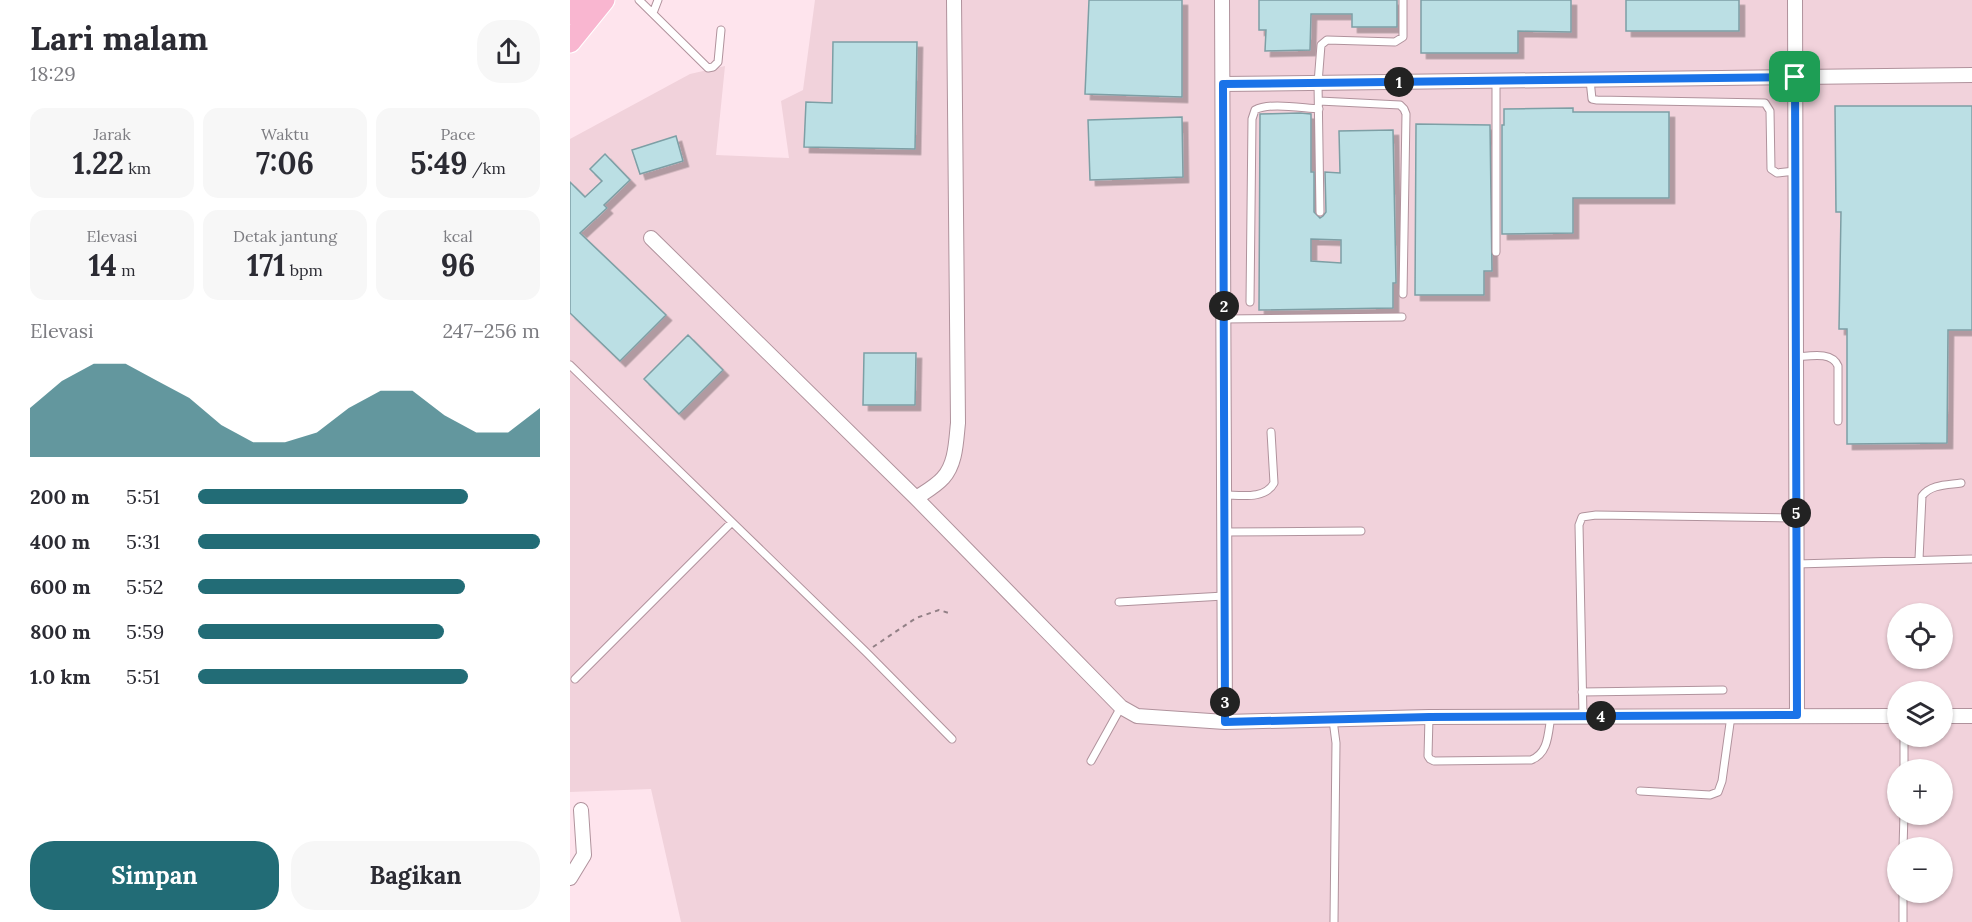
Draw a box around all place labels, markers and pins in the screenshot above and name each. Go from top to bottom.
pin [1769,51,1820,102]
pin: 1 [1384,67,1414,97]
pin: 2 [1209,291,1239,321]
pin: 5 [1781,498,1811,528]
pin: 3 [1210,687,1240,717]
pin: 4 [1586,701,1616,731]

